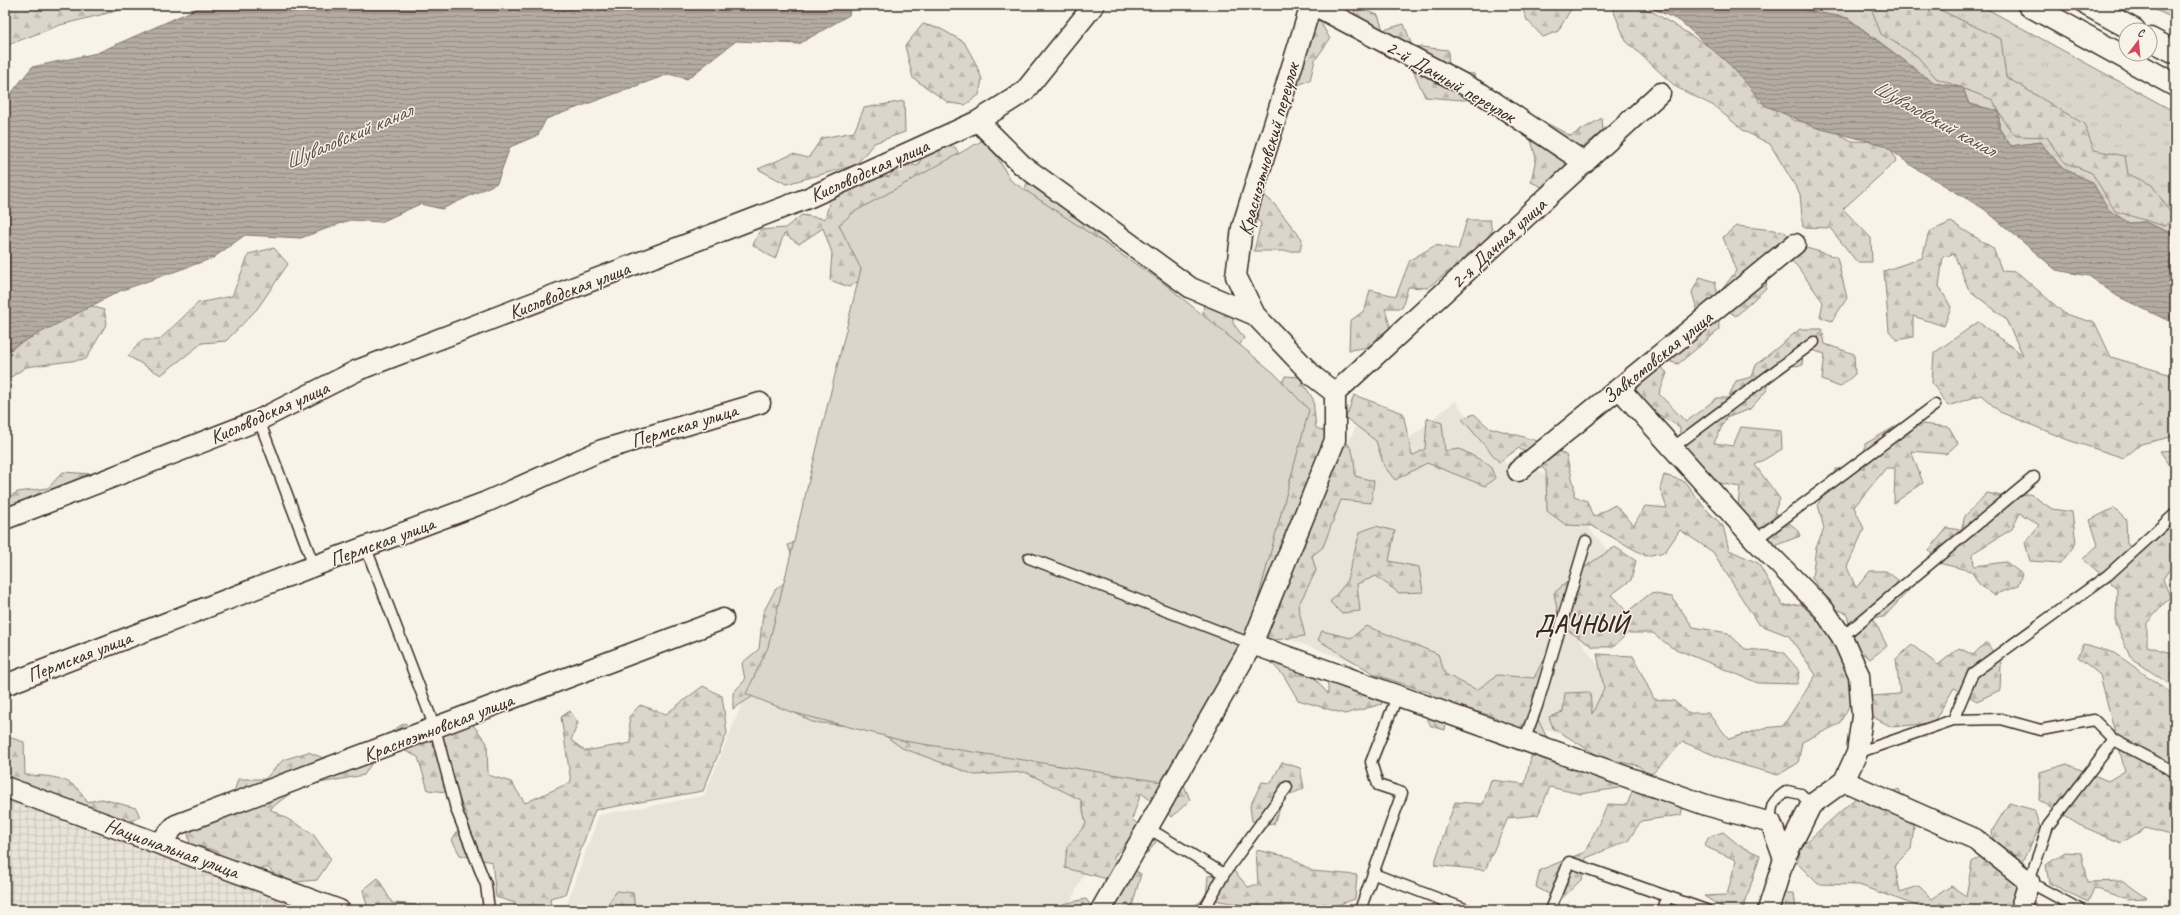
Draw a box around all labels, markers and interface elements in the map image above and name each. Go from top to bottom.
north arrow [2118,22,2158,62]
text: С [2136,25,2147,40]
street label: 2-й Дачный переулок [1382,34,1521,129]
street label: Красноэтновский переулок [1232,58,1306,238]
water label: Шуваловский канал [1868,74,2003,164]
water label: Шуваловский канал [280,96,419,175]
street label: Кисловодская улица [806,132,934,208]
street label: 2-я Дачная улица [1445,192,1553,294]
street label: Кисловодская улица [505,255,635,325]
street label: Завкомовская улица [1597,304,1719,409]
street label: Кисловодская улица [206,374,334,450]
street label: Пермская улица [628,397,742,454]
street label: Пермская улица [326,510,440,572]
district label: ДАЧНЫЙ [1535,609,1633,639]
street label: Пермская улица [23,624,137,688]
street label: Красноэтновская улица [360,687,519,768]
street label: Национальная улица [101,813,244,885]

